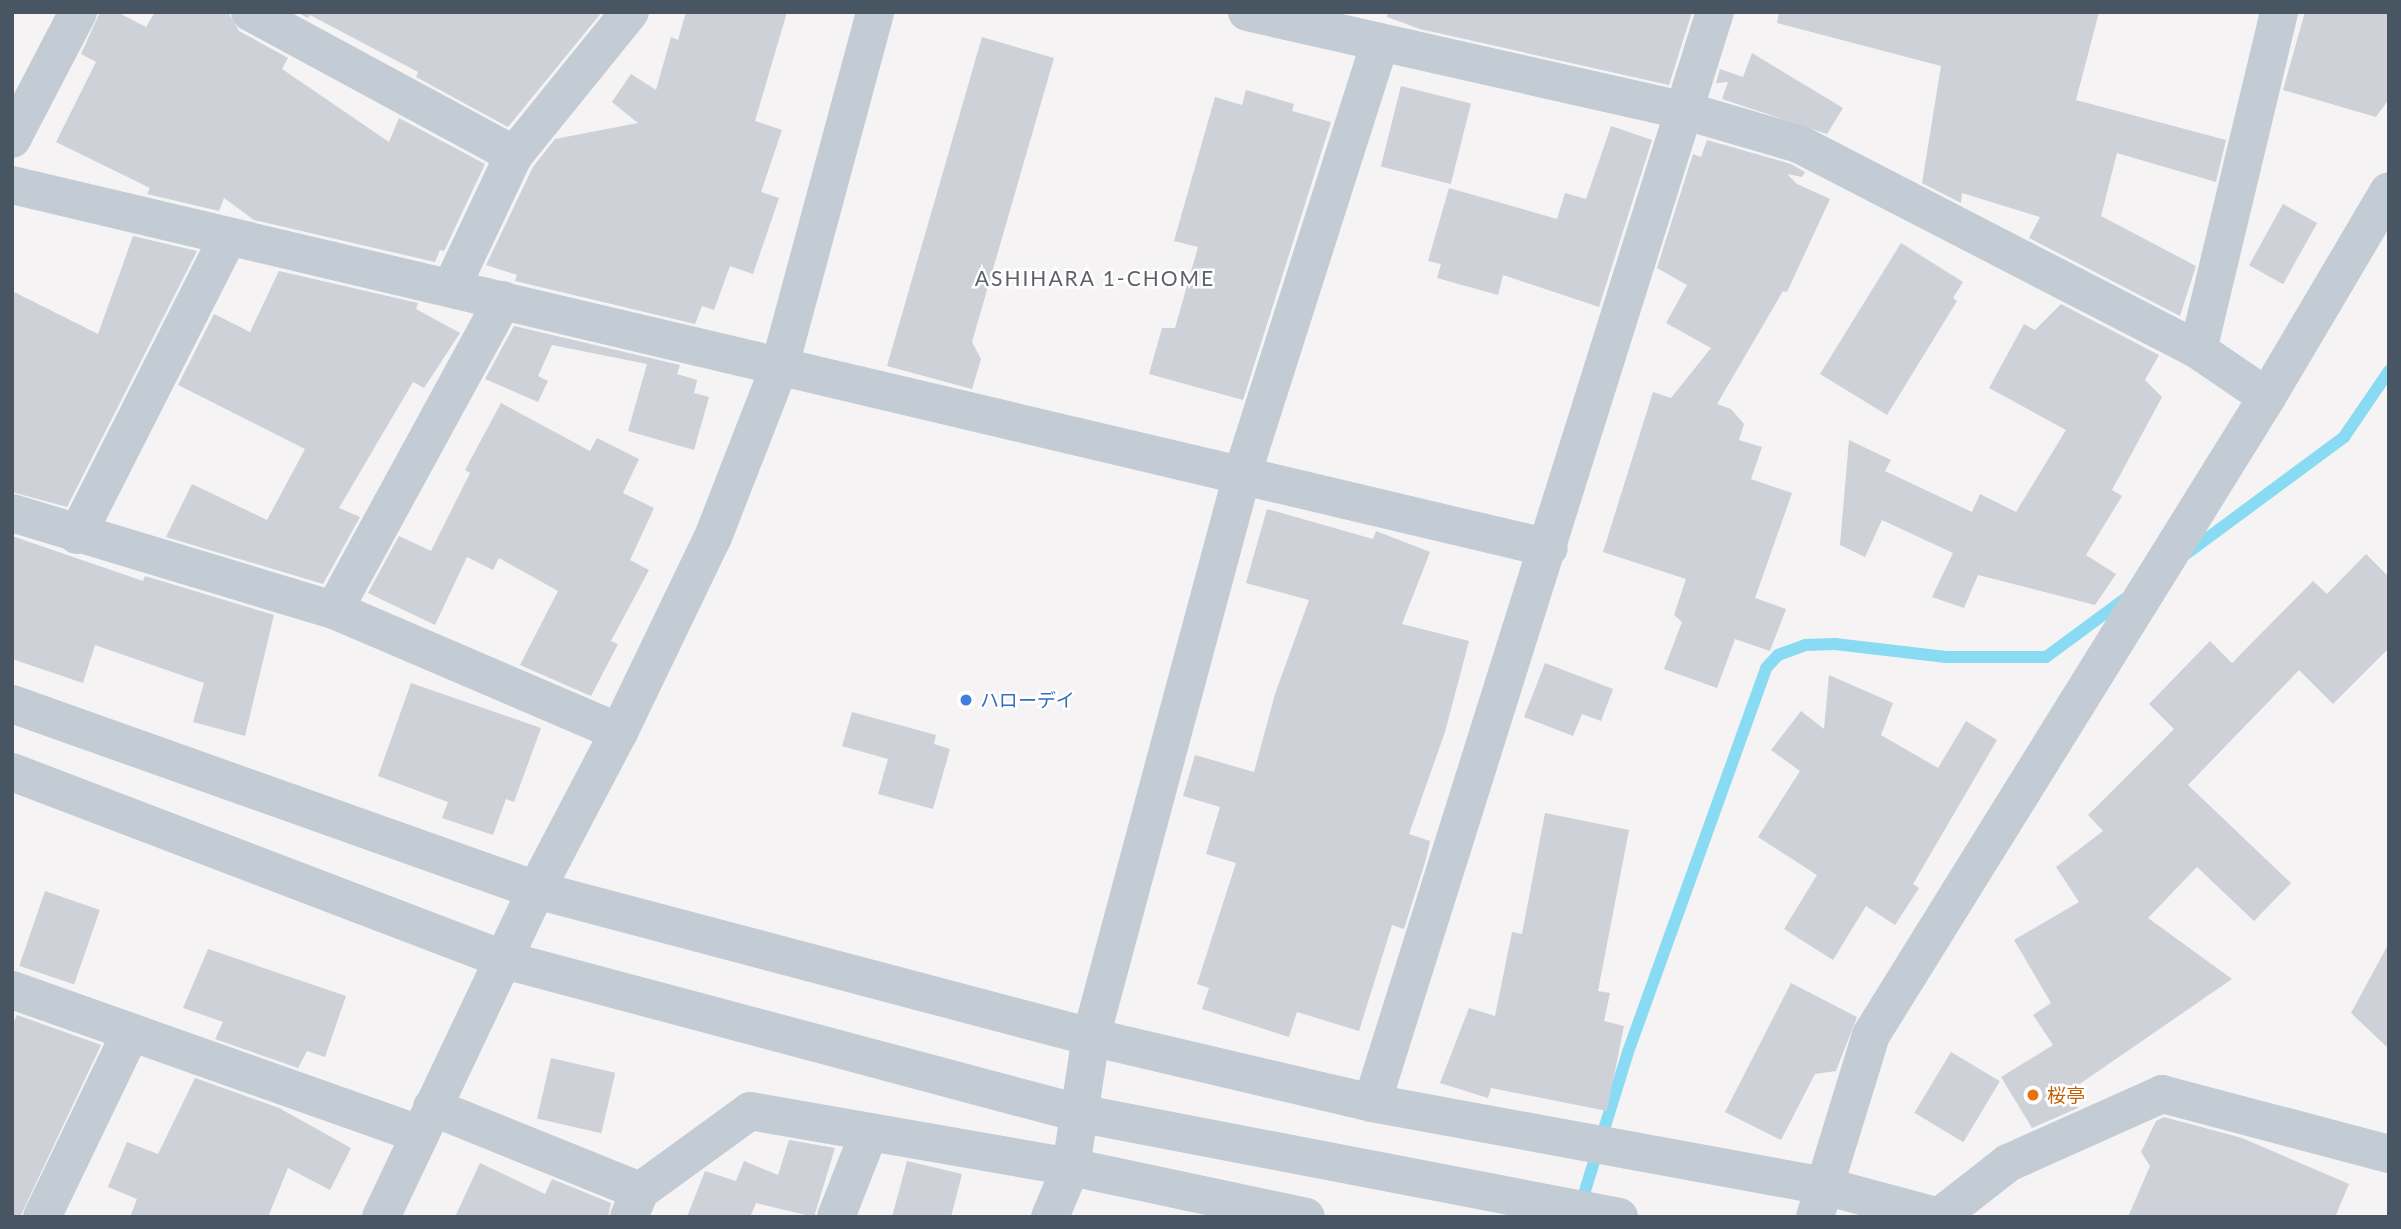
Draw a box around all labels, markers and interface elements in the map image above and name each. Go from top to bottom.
district label: ASHIHARA 1-CHOME [976,265,1214,291]
place label: ハローデイ [980,689,1075,711]
marker: ハローデイ [958,692,974,708]
place label: 桜亭 [2047,1084,2085,1106]
marker: 桜亭 [2025,1087,2041,1103]

